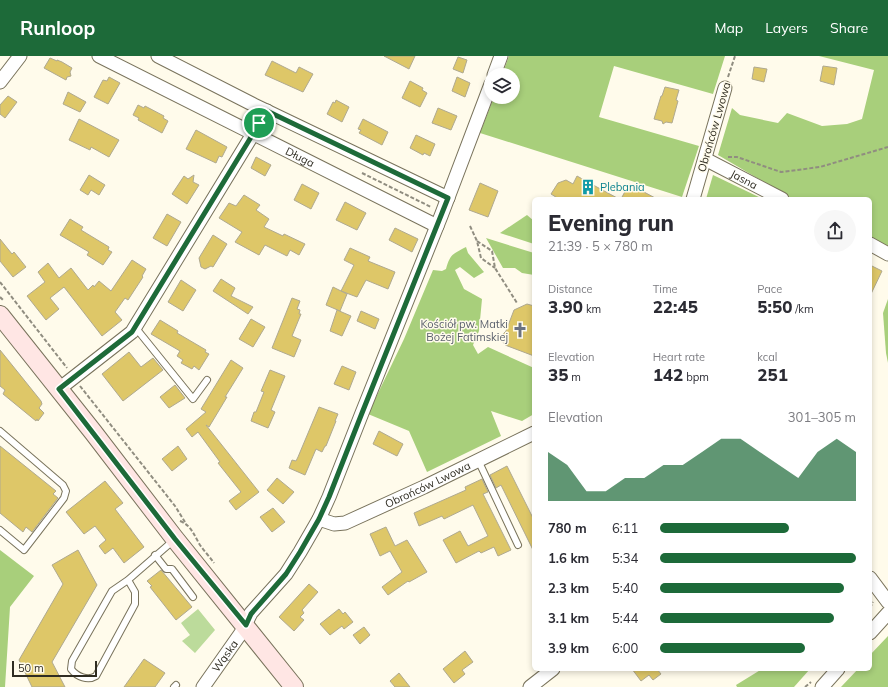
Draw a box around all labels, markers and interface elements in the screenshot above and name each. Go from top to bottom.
text: Runloop [20,16,95,40]
text: Map [714,19,743,37]
text: Layers [765,19,808,37]
text: Share [830,19,868,37]
map controls [484,68,520,104]
button: layers [484,68,520,104]
street label: Obrońców Lwowa [694,80,734,174]
pin [242,106,276,140]
icon: arrive [248,112,270,134]
street label: Długa [283,144,317,170]
street label: Jasna [728,166,760,192]
building icon: Plebania [579,178,597,196]
place label: Plebania [600,180,645,194]
text: Evening run [548,209,674,237]
button: share [814,210,856,252]
text: 21:39 · 5 × 780 m [548,238,653,254]
text: Distance [548,282,592,296]
text: Time [653,282,678,296]
text: Pace [757,282,782,296]
text: 3.90 [548,296,583,317]
text: 22:45 [653,296,698,317]
text: 5:50 [757,296,792,317]
text: km [583,302,601,316]
text: /km [792,302,814,316]
place label: Kościół pw. Matki Bożej Fatimskiej [420,317,508,344]
church icon: Kościół pw. Matki Bożej Fatimskiej [511,321,529,339]
text: Elevation [548,350,595,364]
text: Heart rate [653,350,705,364]
text: kcal [757,350,777,364]
text: 35 [548,364,568,385]
text: 142 [653,364,683,385]
text: 251 [757,364,788,385]
text: m [568,370,581,384]
text: bpm [683,370,709,384]
text: Elevation [548,409,603,425]
text: 301–305 m [788,409,856,425]
street label: Obrońców Lwowa [383,458,473,511]
text: 780 m [548,520,587,536]
text: 6:11 [612,520,638,536]
text: 1.6 km [548,550,589,566]
text: 5:34 [612,550,638,566]
text: 2.3 km [548,580,589,596]
text: 5:40 [612,580,638,596]
text: 3.1 km [548,610,589,626]
text: 5:44 [612,610,638,626]
street label: Wąska [209,637,241,675]
text: 3.9 km [548,640,589,656]
text: 6:00 [612,640,638,656]
scale bar [12,659,97,678]
text: 50 m [18,661,44,675]

